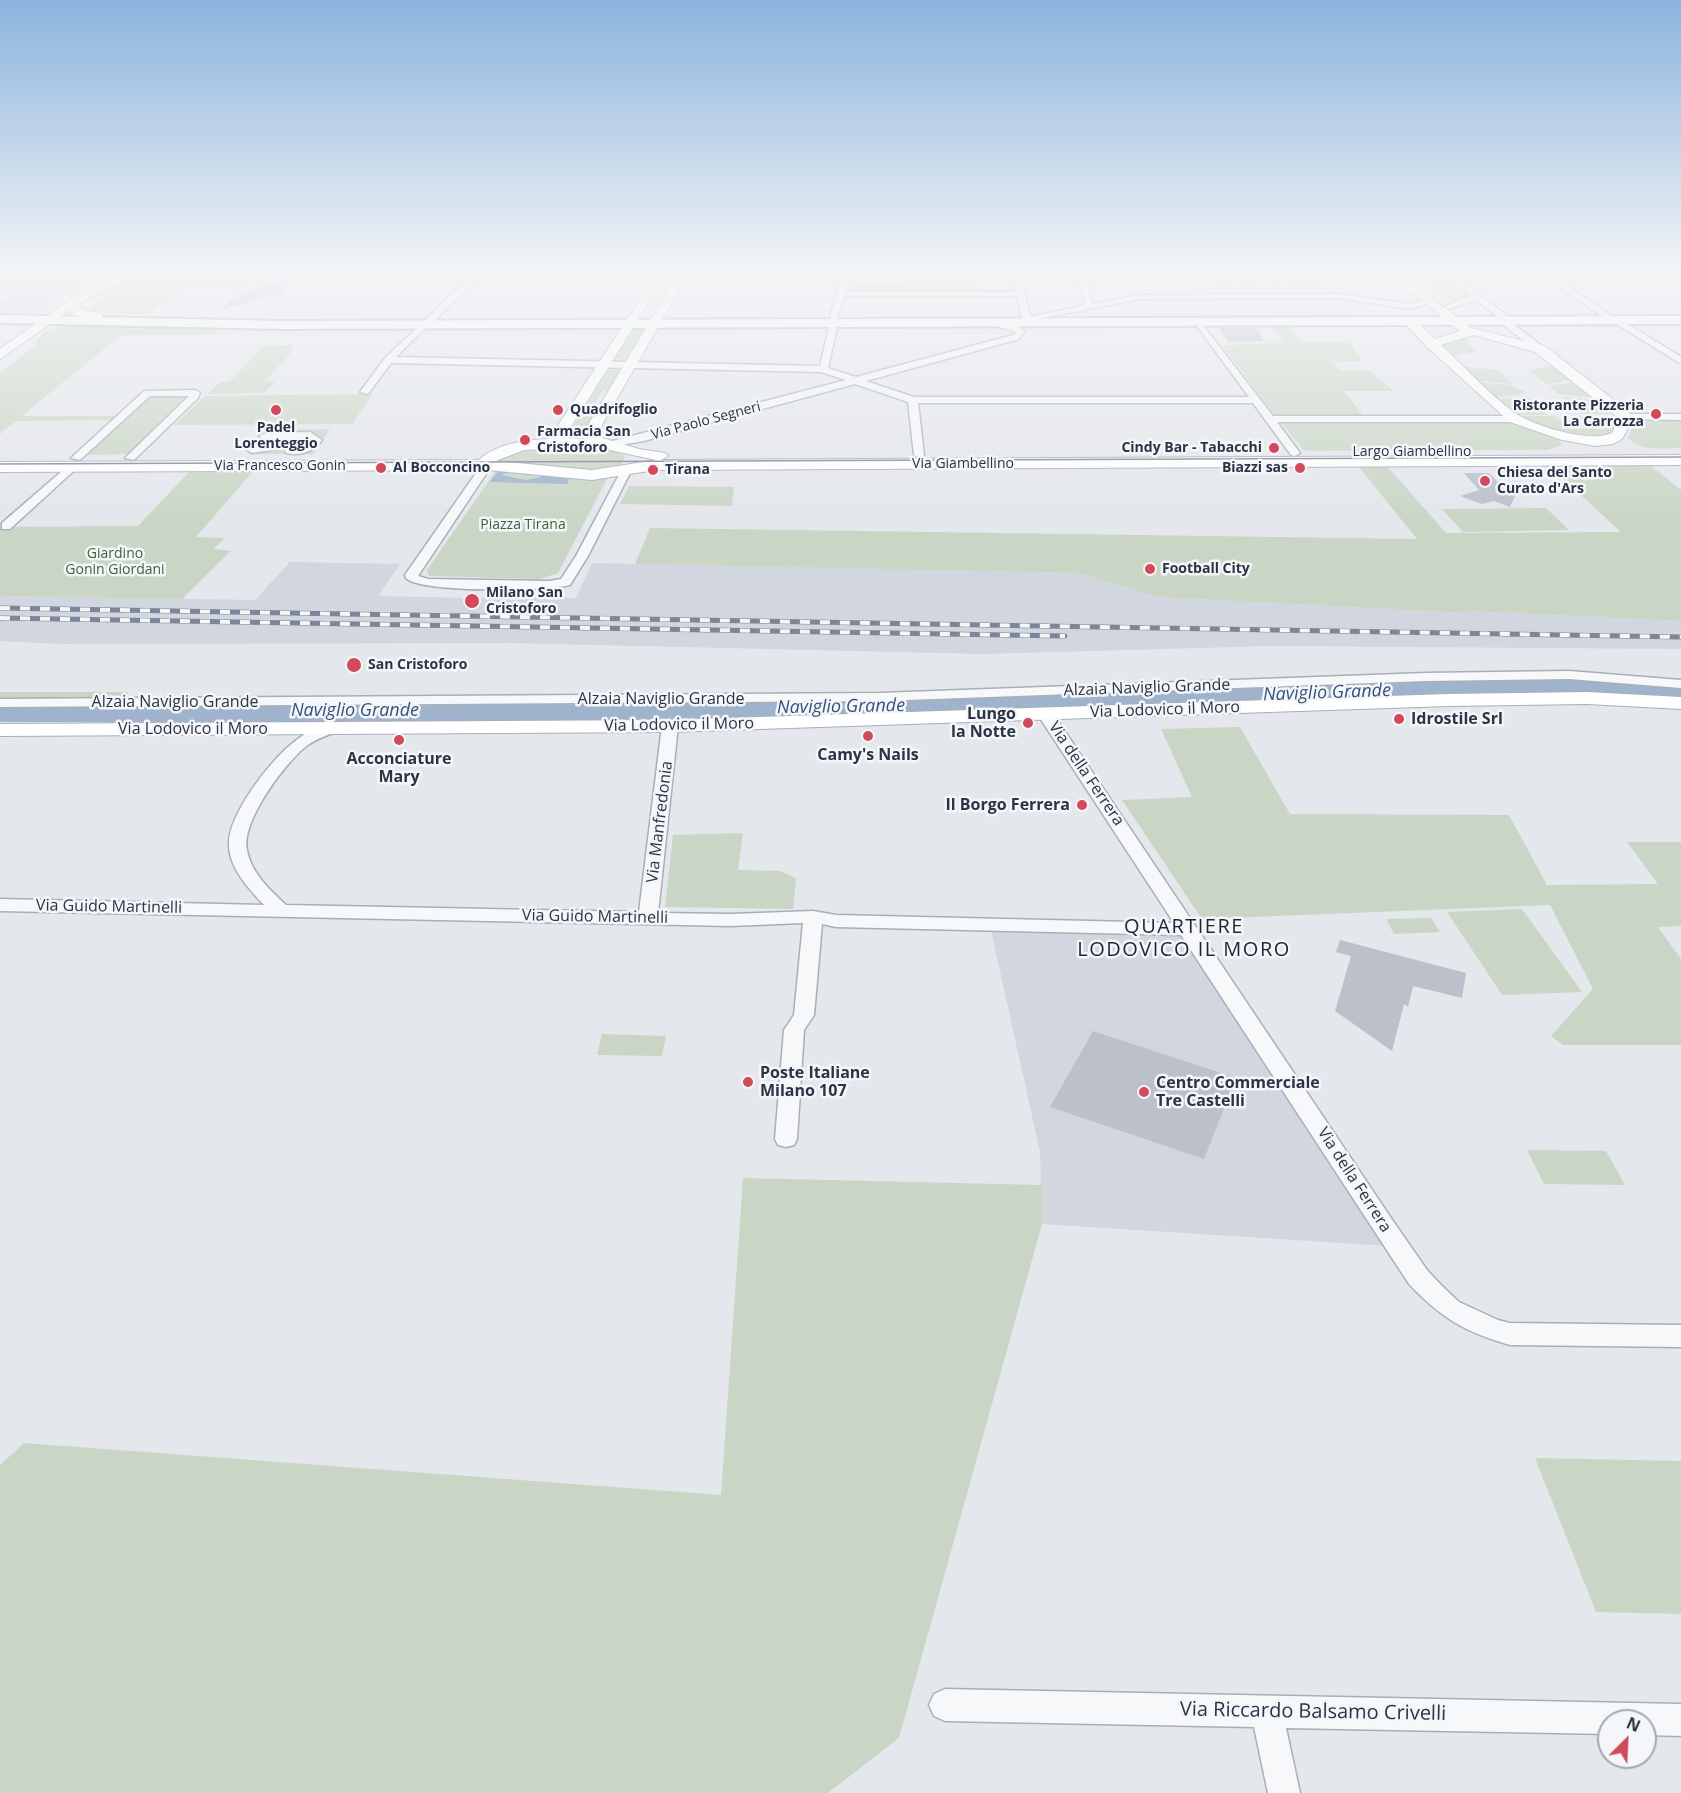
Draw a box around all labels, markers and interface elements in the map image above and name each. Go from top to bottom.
street label: Via Paolo Segneri [650,398,762,444]
place label: Ristorante Pizzeria La Carrozza [1513,398,1644,430]
place label: Quadrifoglio [570,402,658,418]
marker: Padel Lorenteggio [269,403,283,417]
marker: Quadrifoglio [551,403,565,417]
marker: Ristorante Pizzeria La Carrozza [1649,407,1663,421]
place label: Padel Lorenteggio [234,420,318,452]
place label: Farmacia San Cristoforo [537,424,631,456]
marker: Farmacia San Cristoforo [518,433,532,447]
place label: Cindy Bar - Tabacchi [1121,440,1262,456]
marker: Cindy Bar - Tabacchi [1267,441,1281,455]
street label: Largo Giambellino [1353,444,1471,460]
street label: Via Giambellino [912,456,1014,472]
street label: Via Francesco Gonin [214,458,346,474]
place label: Al Bocconcino [393,460,490,476]
place label: Biazzi sas [1222,460,1288,476]
marker: Al Bocconcino [374,461,388,475]
marker: Biazzi sas [1293,461,1307,475]
place label: Tirana [665,462,710,478]
marker: Tirana [646,463,660,477]
place label: Chiesa del Santo Curato d'Ars [1497,465,1612,497]
marker: Chiesa del Santo Curato d'Ars [1478,474,1492,488]
park label: Piazza Tirana [480,517,566,533]
park label: Giardino Gonin Giordani [65,546,165,578]
place label: Football City [1162,561,1250,577]
marker: Football City [1143,562,1157,576]
place label: Milano San Cristoforo [486,585,563,618]
marker: Milano San Cristoforo [463,592,481,610]
marker: San Cristoforo [345,656,363,674]
place label: San Cristoforo [368,657,467,673]
street label: Alzaia Naviglio Grande [1063,675,1231,701]
water label: Naviglio Grande [1263,680,1391,706]
street label: Alzaia Naviglio Grande [578,689,744,709]
street label: Alzaia Naviglio Grande [92,692,258,712]
water label: Naviglio Grande [777,695,905,719]
street label: Via Lodovico il Moro [1090,698,1240,722]
water label: Naviglio Grande [291,700,419,722]
place label: Lungo la Notte [951,704,1016,742]
place label: Idrostile Srl [1411,709,1503,729]
marker: Idrostile Srl [1392,712,1406,726]
street label: Via Lodovico il Moro [604,714,754,736]
marker: Lungo la Notte [1021,716,1035,730]
street label: Via della Ferrera [1044,718,1128,830]
street label: Via Lodovico il Moro [118,719,268,739]
marker: Camy's Nails [861,729,875,743]
marker: Acconciature Mary [392,733,406,747]
place label: Camy's Nails [817,745,919,765]
place label: Acconciature Mary [347,749,451,787]
street label: Via Manfredonia [643,760,677,884]
place label: Il Borgo Ferrera [945,795,1070,815]
marker: Il Borgo Ferrera [1075,798,1089,812]
street label: Via Guido Martinelli [36,896,182,918]
street label: Via Guido Martinelli [522,906,668,928]
district label: QUARTIERE LODOVICO IL MORO [1077,915,1291,962]
place label: Poste Italiane Milano 107 [760,1063,870,1101]
place label: Centro Commerciale Tre Castelli [1156,1073,1320,1111]
marker: Poste Italiane Milano 107 [741,1075,755,1089]
marker: Centro Commerciale Tre Castelli [1137,1085,1151,1099]
street label: Via della Ferrera [1313,1124,1395,1236]
street label: Via Riccardo Balsamo Crivelli [1180,1698,1446,1726]
north arrow [1597,1709,1657,1769]
text: N [1623,1712,1644,1737]

